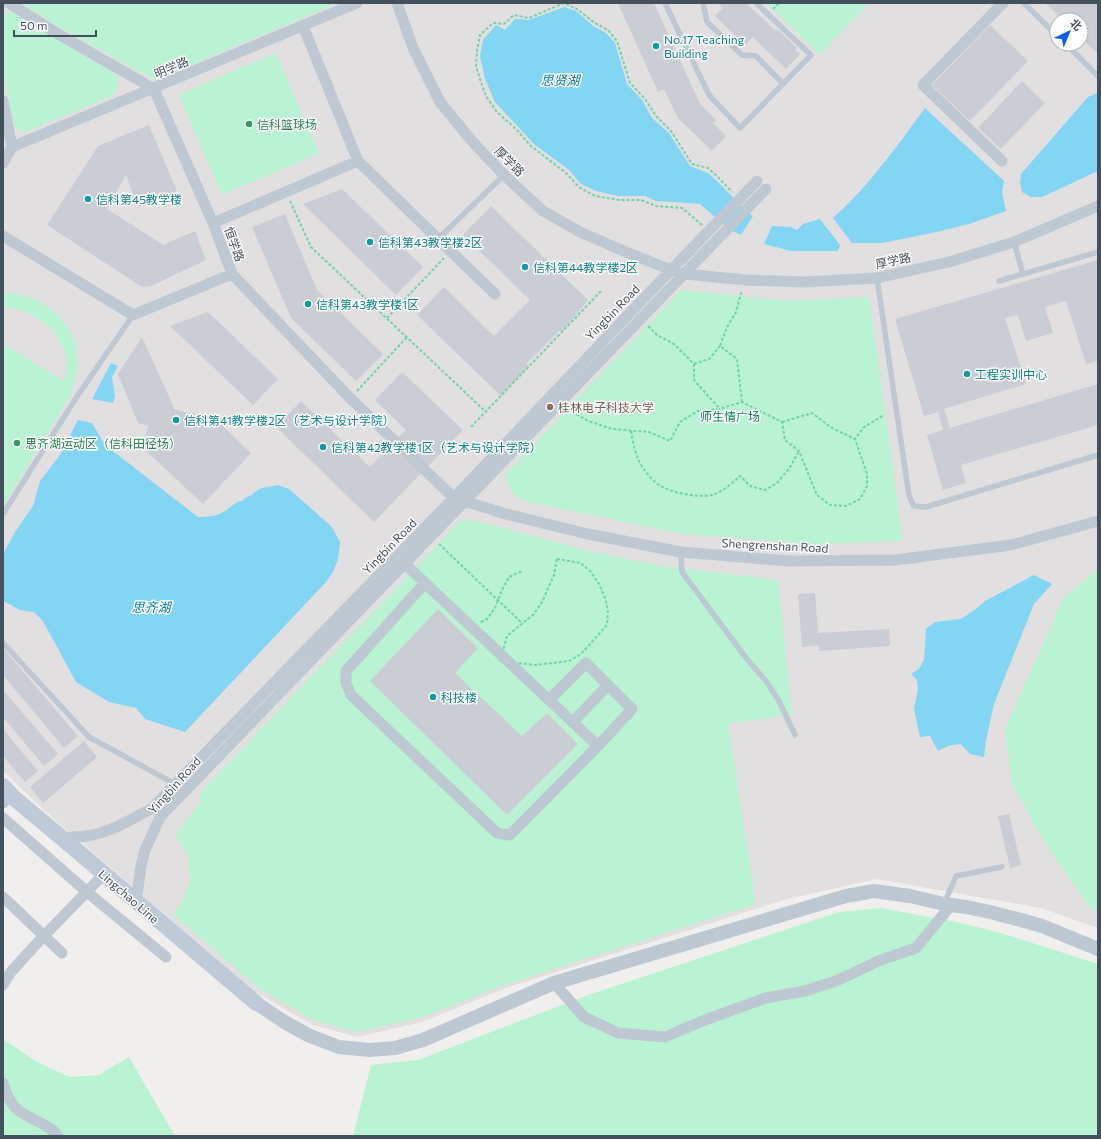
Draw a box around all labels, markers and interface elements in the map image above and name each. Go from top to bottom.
scale bar [14,12,96,38]
north arrow [1049,12,1089,52]
text: 北 [1068,16,1085,33]
text: 50 m [20,18,48,32]
place label: No.17 Teaching Building [664,32,745,60]
marker: No.17 Teaching Building [651,41,661,51]
street label: 明学路 [152,54,190,80]
water label: 思贤湖 [540,72,581,88]
place label: 信科篮球场 [257,117,317,131]
marker: 信科篮球场 [244,119,254,129]
street label: 厚学路 [492,143,528,179]
place label: 信科第45教学楼 [96,192,182,206]
marker: 信科第45教学楼 [83,194,93,204]
street label: 恒学路 [222,225,248,263]
place label: 信科第43教学楼2区 [378,235,483,249]
marker: 信科第43教学楼2区 [365,237,375,247]
street label: 厚学路 [874,249,912,271]
place label: 信科第44教学楼2区 [533,260,638,274]
marker: 信科第44教学楼2区 [520,262,530,272]
street label: Yingbin Road [582,281,642,343]
place label: 信科第43教学楼1区 [316,297,419,311]
marker: 信科第43教学楼1区 [303,299,313,309]
place label: 工程实训中心 [975,367,1047,381]
marker: 工程实训中心 [962,369,972,379]
place label: 桂林电子科技大学 [558,400,654,414]
marker: 桂林电子科技大学 [545,402,555,412]
park label: 师生情广场 [700,409,760,423]
place label: 信科第41教学楼2区（艺术与设计学院） [184,413,395,427]
marker: 信科第41教学楼2区（艺术与设计学院） [171,415,181,425]
place label: 思齐湖运动区（信科田径场） [25,436,181,450]
marker: 思齐湖运动区（信科田径场） [12,438,22,448]
place label: 信科第42教学楼1区（艺术与设计学院） [331,440,542,454]
marker: 信科第42教学楼1区（艺术与设计学院） [318,442,328,452]
street label: Yingbin Road [359,515,419,577]
street label: Shengrenshan Road [721,535,829,555]
water label: 思齐湖 [131,599,172,615]
place label: 科技楼 [441,690,477,704]
marker: 科技楼 [428,692,438,702]
street label: Yingbin Road [145,754,203,816]
street label: Lingchao Line [96,866,162,926]

